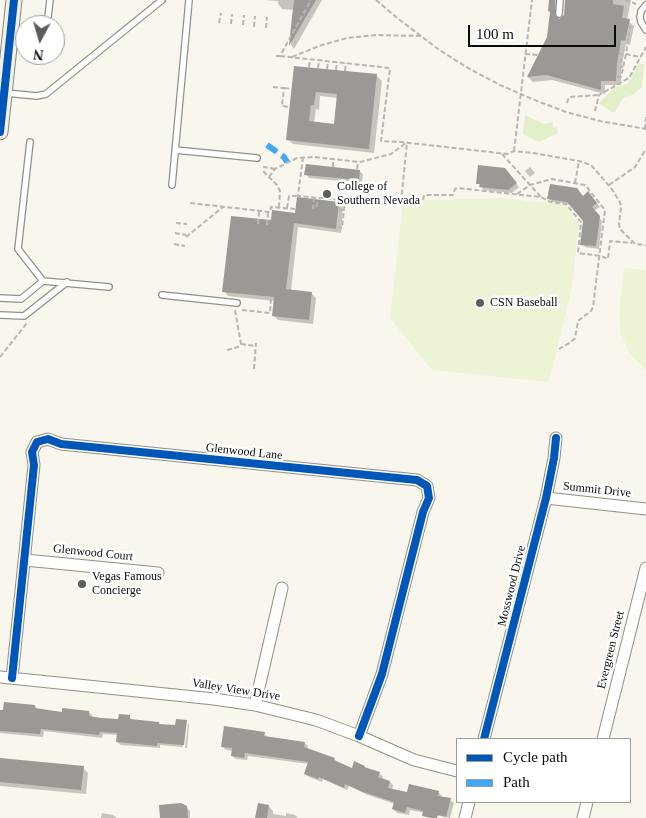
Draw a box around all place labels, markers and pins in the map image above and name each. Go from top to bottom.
place label: College of Southern Nevada [337,180,420,208]
marker: College of Southern Nevada [321,188,333,200]
place label: CSN Baseball [490,296,558,310]
marker: CSN Baseball [474,297,486,309]
place label: Vegas Famous Concierge [92,570,162,598]
marker: Vegas Famous Concierge [76,578,88,590]

